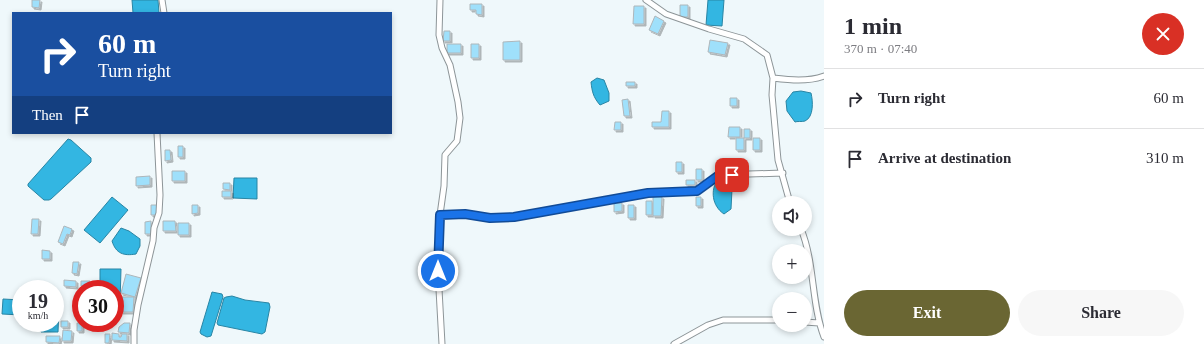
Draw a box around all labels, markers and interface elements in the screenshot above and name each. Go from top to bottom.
text: 1 min [844,13,902,39]
button: close [1142,13,1184,55]
icon: right [32,28,84,80]
text: 60 m [98,28,156,59]
text: 370 m · 07:40 [844,41,917,56]
text: Turn right [98,61,171,81]
icon: right [844,88,866,110]
text: Turn right [878,90,945,106]
text: 60 m [1154,90,1184,106]
icon: arrive [71,104,93,126]
text: Then [32,107,63,123]
icon: arrive [844,148,866,170]
text: Arrive at destination [878,150,1011,166]
text: 310 m [1146,150,1184,166]
pin [715,158,749,192]
icon: arrive [721,164,743,186]
map controls [772,196,812,332]
button: sound [772,196,812,236]
button: + [772,244,812,284]
position arrow [417,250,459,292]
speed limit sign: 30 [72,280,124,332]
text: 19 [28,290,48,312]
button: Exit [844,290,1010,336]
button: Share [1018,290,1184,336]
button: − [772,292,812,332]
text: km/h [28,310,48,321]

